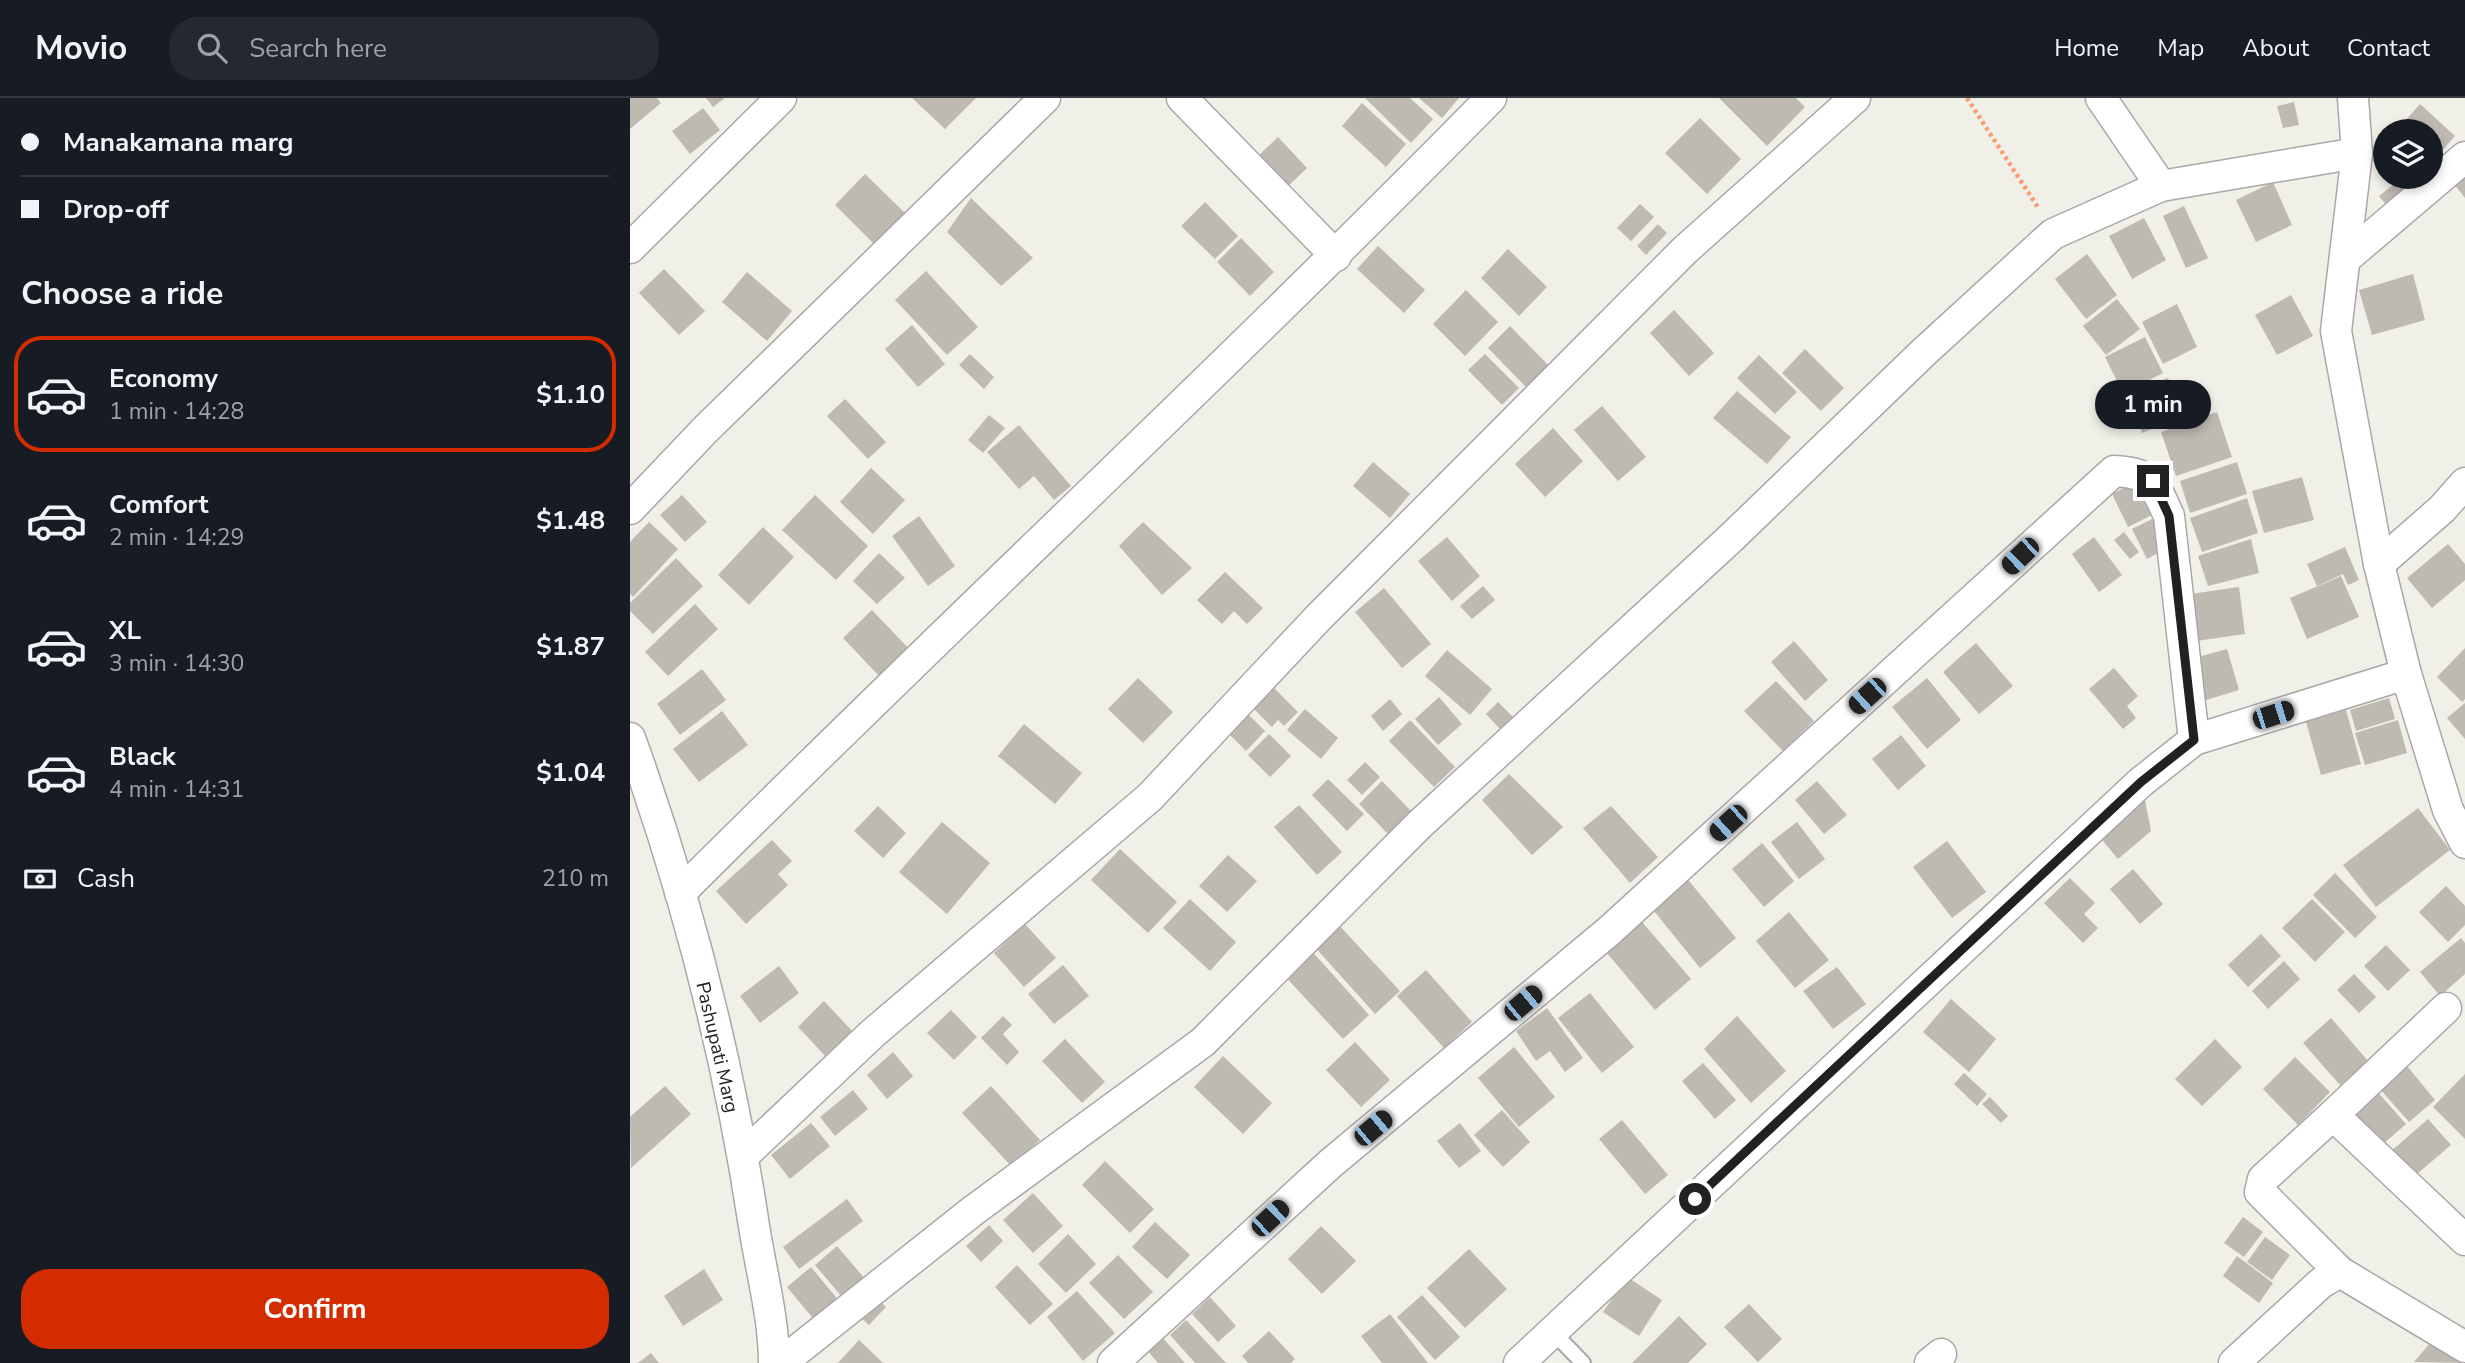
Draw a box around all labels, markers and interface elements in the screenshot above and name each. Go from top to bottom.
search box [169,17,659,80]
text: Movio [35,26,127,71]
icon: search [193,29,231,67]
text: Search here [249,31,387,66]
text: Home [2054,32,2119,64]
text: Map [2157,32,2204,64]
text: About [2242,32,2309,64]
text: Contact [2347,32,2430,64]
map controls [2373,119,2443,189]
button: layers [2373,119,2443,189]
text: Manakamana marg [63,125,293,160]
text: Drop-off [63,192,169,227]
text: Choose a ride [21,272,223,315]
text: Economy [109,361,218,396]
icon: car [25,363,88,426]
text: $1.10 [536,377,605,412]
callout: 1 min [2095,380,2211,428]
text: 1 min [2123,389,2183,420]
text: 1 min · 14:28 [109,396,244,427]
route end [2137,465,2169,497]
text: Comfort [109,487,209,522]
icon: car [25,489,88,552]
text: $1.48 [536,503,605,538]
text: 2 min · 14:29 [109,522,244,553]
car [1998,534,2043,578]
text: XL [109,613,141,648]
icon: car [25,615,88,678]
text: $1.87 [536,629,605,664]
text: 3 min · 14:30 [109,648,244,679]
car [1845,674,1890,718]
car [2250,699,2297,731]
text: Black [109,739,176,774]
icon: car [25,741,88,804]
text: $1.04 [536,755,605,790]
text: 4 min · 14:31 [109,774,244,805]
car [1706,801,1751,845]
icon: cash [21,860,59,898]
text: Cash [77,861,135,896]
text: 210 m [542,863,609,894]
street label: Pashupati Marg [689,979,745,1115]
car [1501,981,1546,1025]
car [1351,1106,1396,1150]
route start [1679,1183,1711,1215]
car [1248,1196,1293,1240]
button: Confirm [21,1269,609,1349]

